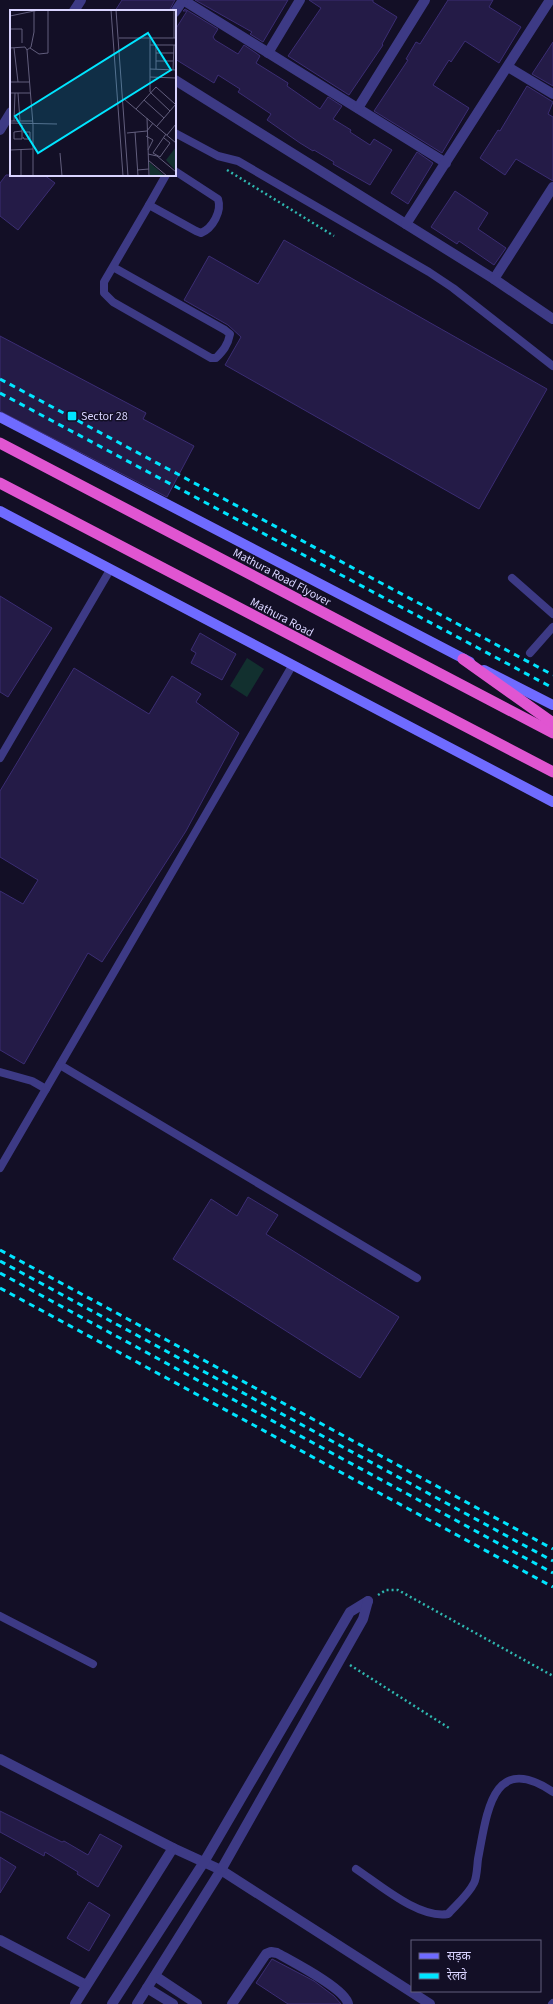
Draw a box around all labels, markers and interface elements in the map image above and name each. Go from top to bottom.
inset map [10,10,176,176]
place label: Sector 28 [81,408,128,425]
marker: Sector 28 [66,410,78,422]
street label: Mathura Road Flyover [230,544,335,611]
street label: Mathura Road [247,594,317,641]
legend [411,1940,541,1992]
text: सड़क [447,1948,472,1965]
text: रेलवे [447,1968,467,1985]

